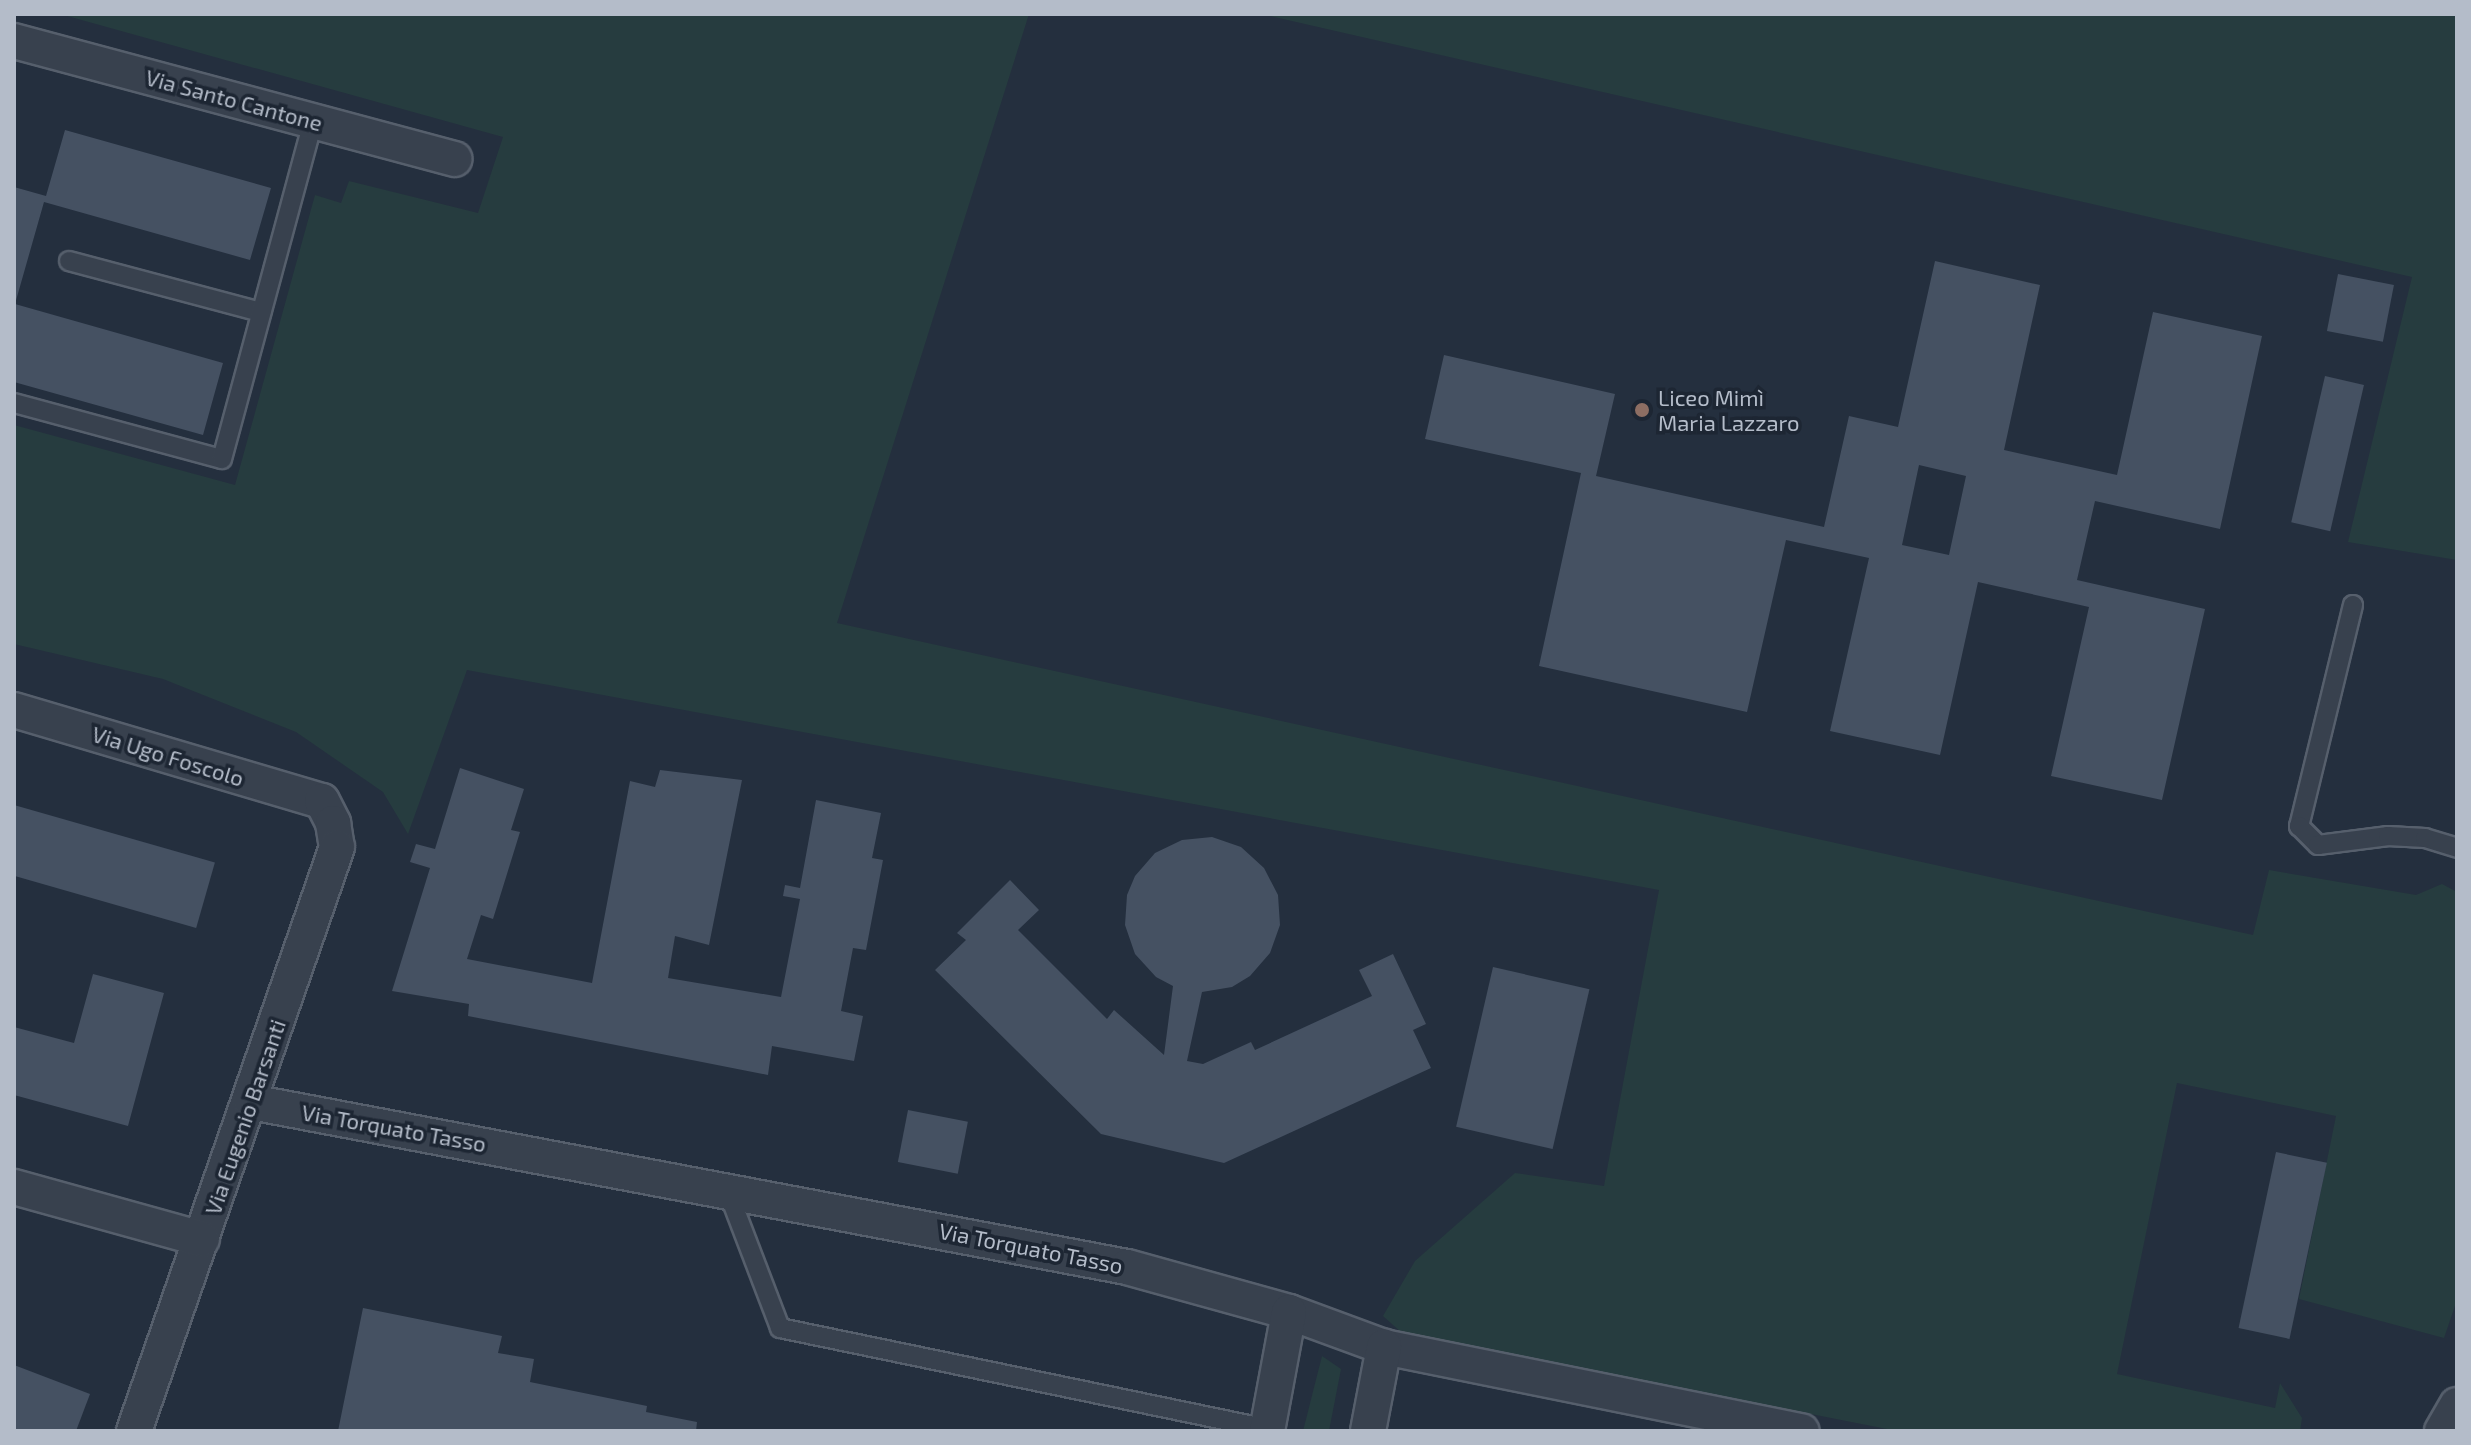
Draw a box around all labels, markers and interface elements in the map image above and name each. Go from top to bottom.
street label: Via Santo Cantone [143,64,325,136]
place label: Liceo Mimì Maria Lazzaro [1658,384,1800,436]
marker: Liceo Mimì Maria Lazzaro [1633,401,1651,419]
street label: Via Ugo Foscolo [89,720,247,792]
street label: Via Eugenio Barsanti [199,1016,291,1218]
street label: Via Torquato Tasso [299,1099,489,1157]
street label: Via Torquato Tasso [936,1217,1126,1279]

